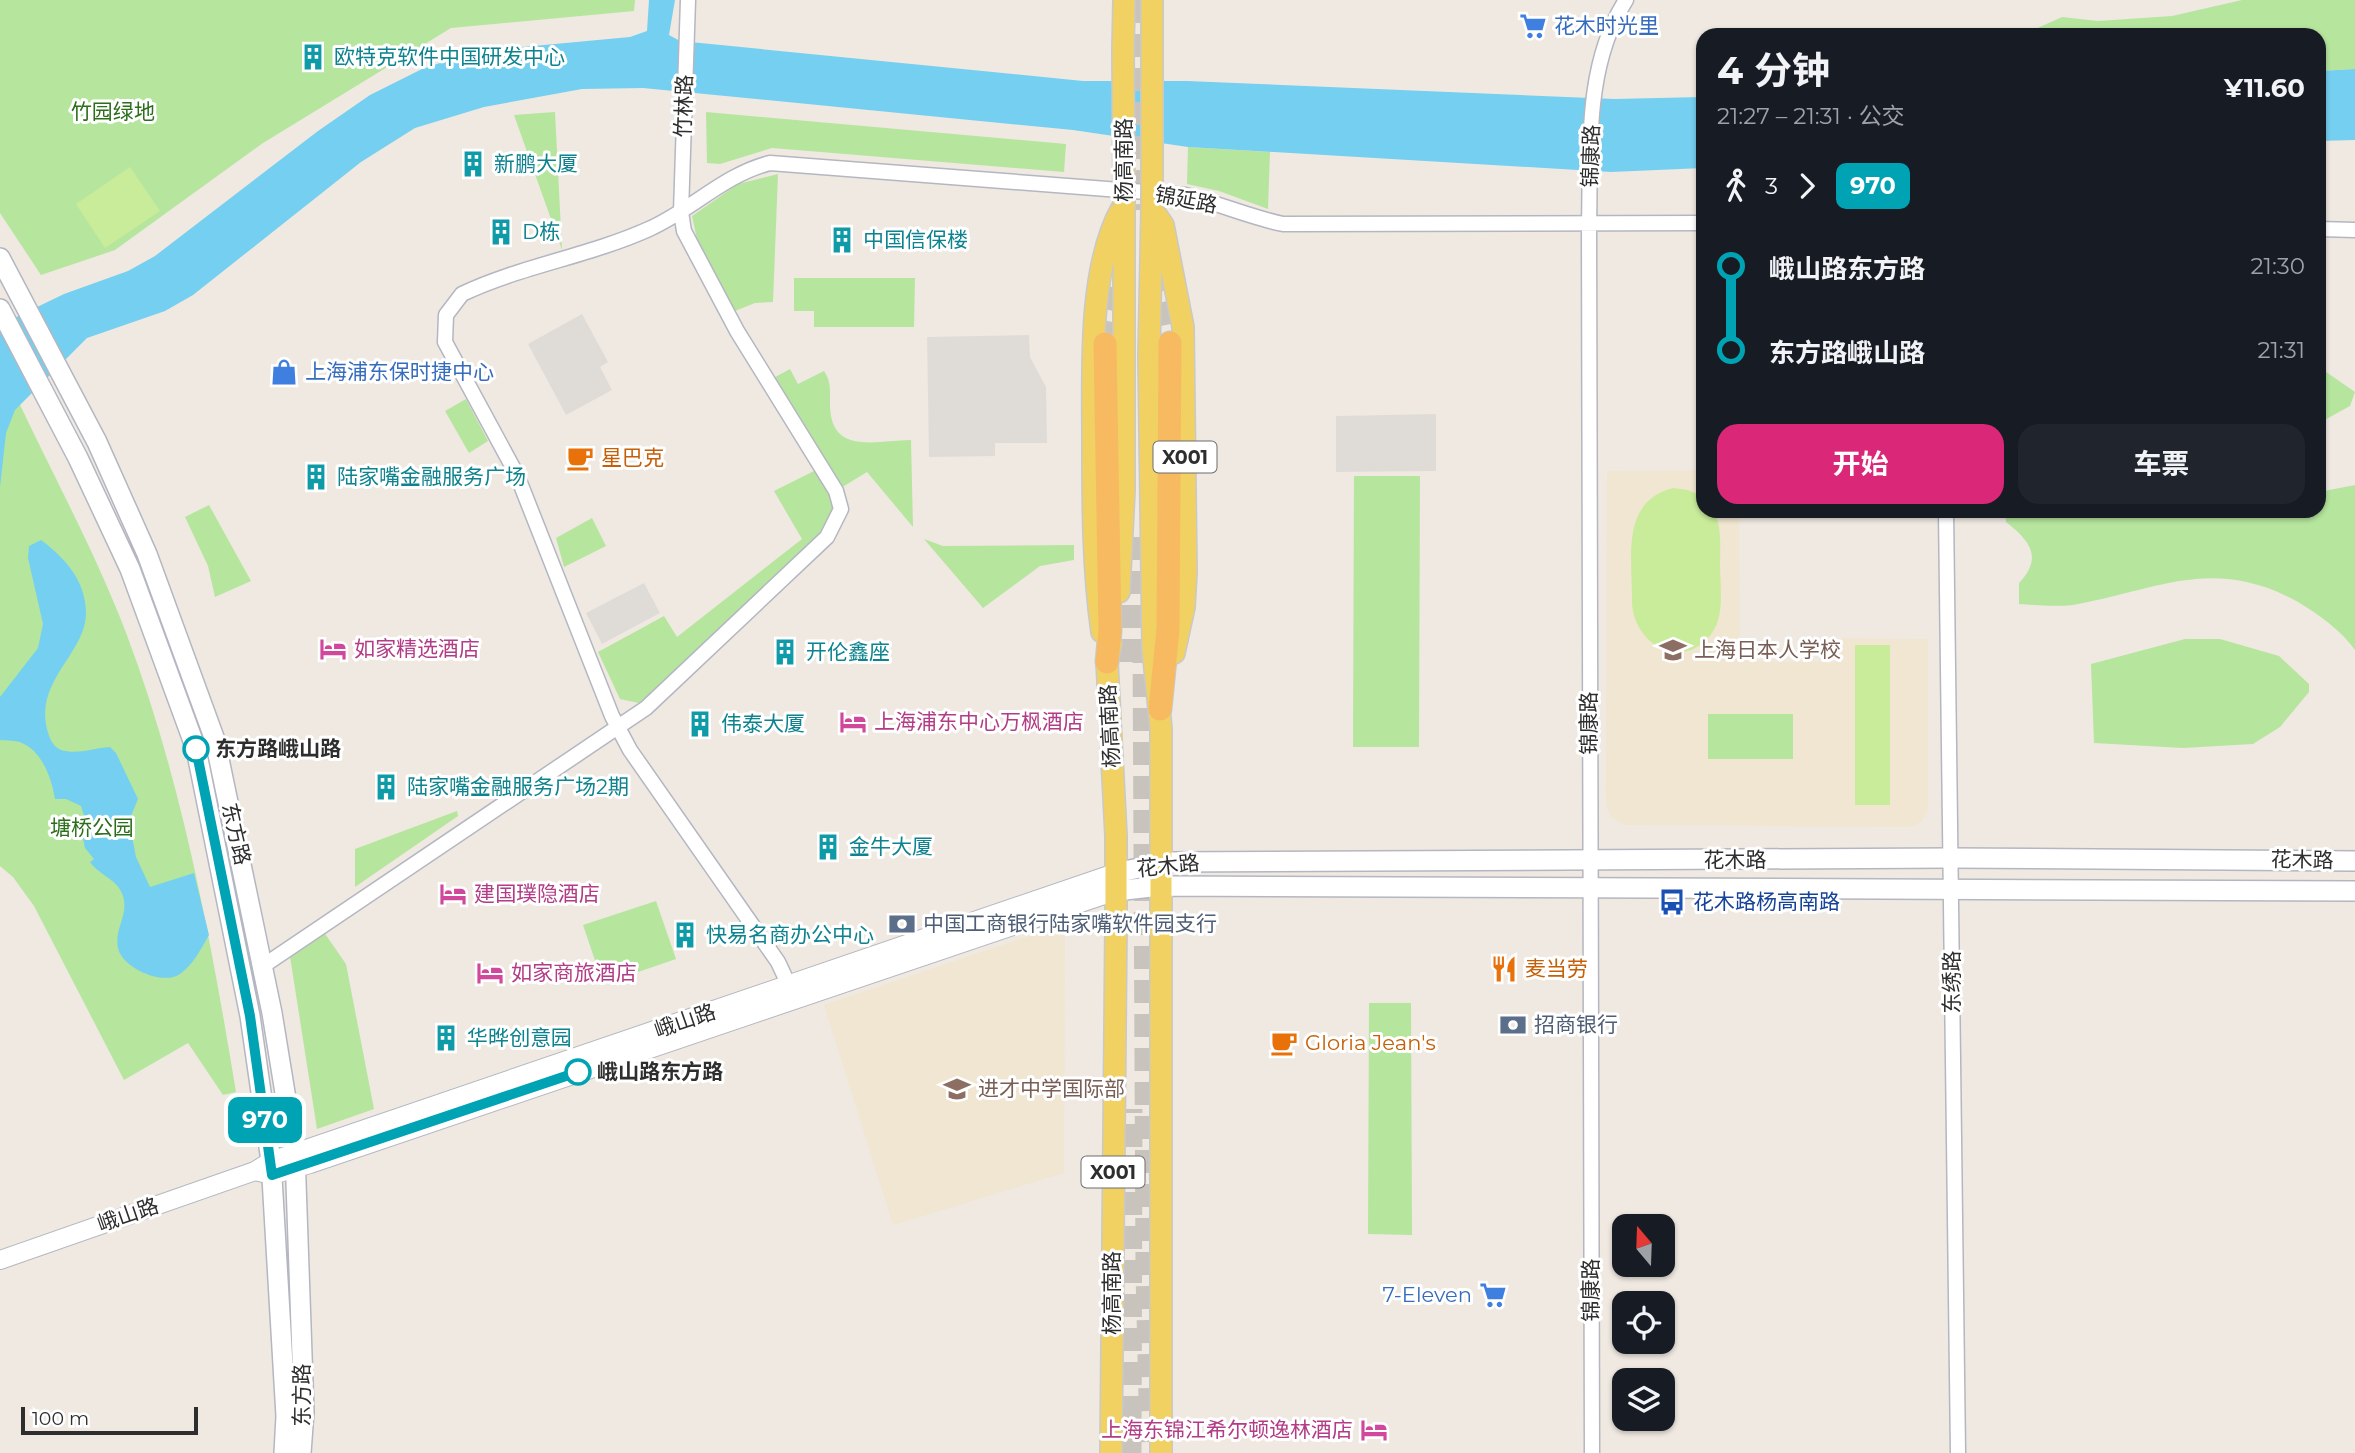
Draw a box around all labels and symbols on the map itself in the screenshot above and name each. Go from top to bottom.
supermarket icon: 花木时光里 [1518,11,1548,41]
place label: 花木时光里 [1554,13,1659,38]
building icon: 欧特克软件中国研发中心 [298,42,328,72]
place label: 欧特克软件中国研发中心 [334,44,565,69]
street label: 竹林路 [670,74,697,138]
park label: 竹园绿地 [71,99,155,124]
street label: 杨高南路 [1111,118,1136,202]
street label: 锦康路 [1577,124,1604,188]
building icon: 新鹏大厦 [458,149,488,179]
place label: 新鹏大厦 [494,151,578,176]
street label: 锦延路 [1153,181,1219,218]
building icon: D栋 [486,217,516,247]
place label: D栋 [522,219,560,244]
building icon: 中国信保楼 [827,225,857,255]
place label: 中国信保楼 [863,227,968,252]
shop icon: 上海浦东保时捷中心 [269,357,299,387]
place label: 上海浦东保时捷中心 [305,359,494,384]
road number: X001 [1154,442,1216,472]
cafe icon: 星巴克 [565,443,595,473]
place label: 星巴克 [601,445,664,470]
building icon: 陆家嘴金融服务广场 [301,462,331,492]
place label: 陆家嘴金融服务广场 [337,464,526,489]
hotel icon: 如家精选酒店 [318,634,348,664]
school or university icon: 上海日本人学校 [1658,635,1688,665]
place label: 如家精选酒店 [354,636,480,661]
building icon: 开伦鑫座 [770,637,800,667]
place label: 上海日本人学校 [1694,637,1841,662]
place label: 开伦鑫座 [806,639,890,664]
street label: 杨高南路 [1095,683,1124,769]
street label: 锦康路 [1576,692,1601,755]
hotel icon: 上海浦东中心万枫酒店 [838,707,868,737]
building icon: 伟泰大厦 [685,709,715,739]
place label: 上海浦东中心万枫酒店 [874,709,1084,734]
place label: 伟泰大厦 [721,711,805,736]
marker: 东方路峨山路 [183,736,209,762]
place label: 东方路峨山路 [215,736,341,761]
building icon: 陆家嘴金融服务广场2期 [371,772,401,802]
place label: 陆家嘴金融服务广场2期 [407,774,629,799]
street label: 东方路 [217,800,256,867]
park label: 塘桥公园 [50,815,134,840]
building icon: 金牛大厦 [813,832,843,862]
place label: 金牛大厦 [849,834,933,859]
street label: 花木路 [2270,846,2334,873]
street label: 花木路 [1704,847,1767,872]
street label: 花木路 [1135,850,1201,881]
hotel icon: 建国璞隐酒店 [438,879,468,909]
place label: 建国璞隐酒店 [474,881,600,906]
bus stop icon: 花木路杨高南路 [1657,887,1687,917]
place label: 花木路杨高南路 [1693,889,1840,914]
bank icon: 中国工商银行陆家嘴软件园支行 [887,909,917,939]
place label: 中国工商银行陆家嘴软件园支行 [923,911,1217,936]
building icon: 快易名商办公中心 [670,920,700,950]
place label: 快易名商办公中心 [706,922,874,947]
street label: 东绣路 [1939,951,1964,1014]
restaurant icon: 麦当劳 [1489,954,1519,984]
place label: 麦当劳 [1525,956,1588,981]
hotel icon: 如家商旅酒店 [475,958,505,988]
place label: 如家商旅酒店 [511,960,637,985]
street label: 峨山路 [651,998,719,1043]
bank icon: 招商银行 [1498,1010,1528,1040]
place label: 招商银行 [1534,1012,1618,1037]
building icon: 华晔创意园 [431,1023,461,1053]
place label: 华晔创意园 [467,1025,572,1050]
cafe icon: Gloria Jean's [1269,1028,1299,1058]
place label: Gloria Jean's [1305,1030,1436,1055]
marker: 峨山路东方路 [565,1059,591,1085]
place label: 峨山路东方路 [597,1059,723,1084]
school or university icon: 进才中学国际部 [942,1074,972,1104]
place label: 进才中学国际部 [978,1076,1125,1101]
line badge: 970 [225,1097,305,1143]
road number: X001 [1082,1156,1144,1188]
street label: 峨山路 [94,1192,162,1237]
north arrow [1612,1214,1675,1278]
street label: 杨高南路 [1099,1251,1124,1335]
street label: 锦康路 [1578,1259,1603,1322]
supermarket icon: 7-Eleven [1478,1280,1508,1310]
place label: 7-Eleven [1383,1282,1472,1307]
street label: 东方路 [289,1364,314,1427]
scale bar [21,1404,198,1436]
hotel icon: 上海东锦江希尔顿逸林酒店 [1359,1415,1389,1445]
place label: 上海东锦江希尔顿逸林酒店 [1101,1417,1353,1442]

